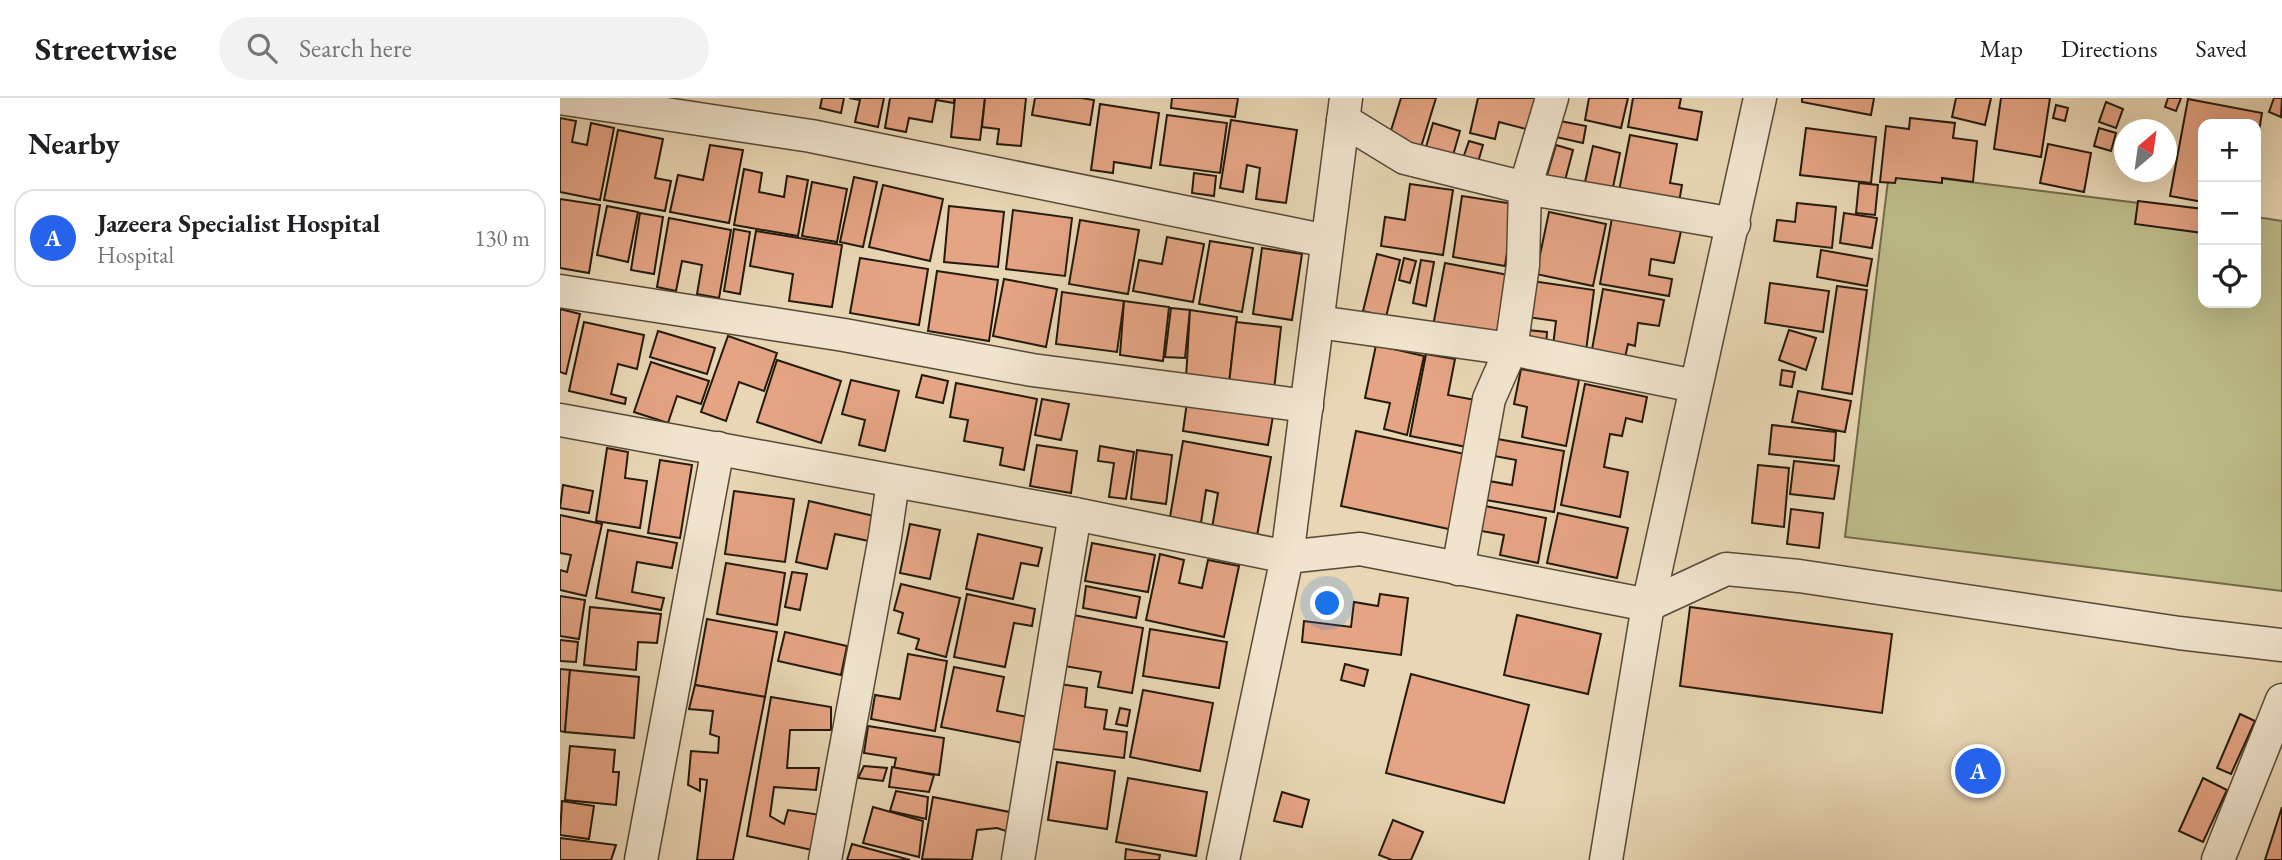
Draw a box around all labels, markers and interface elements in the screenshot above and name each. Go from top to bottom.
search box [219,17,709,80]
text: Streetwise [35,27,177,70]
icon: search [243,29,281,67]
text: Search here [299,31,412,65]
text: Map [1980,33,2023,64]
text: Directions [2061,33,2158,64]
text: Saved [2196,33,2247,64]
north arrow [2114,119,2177,182]
map controls [2198,119,2261,308]
button: + [2198,119,2261,182]
text: Nearby [28,124,120,163]
button: − [2198,182,2261,245]
text: Jazeera Specialist Hospital [97,206,380,240]
text: A [45,223,61,253]
text: 130 m [474,223,530,253]
text: Hospital [97,240,174,270]
button: locate [2198,245,2261,308]
your location [1310,586,1344,620]
pin: A [1955,745,2001,797]

